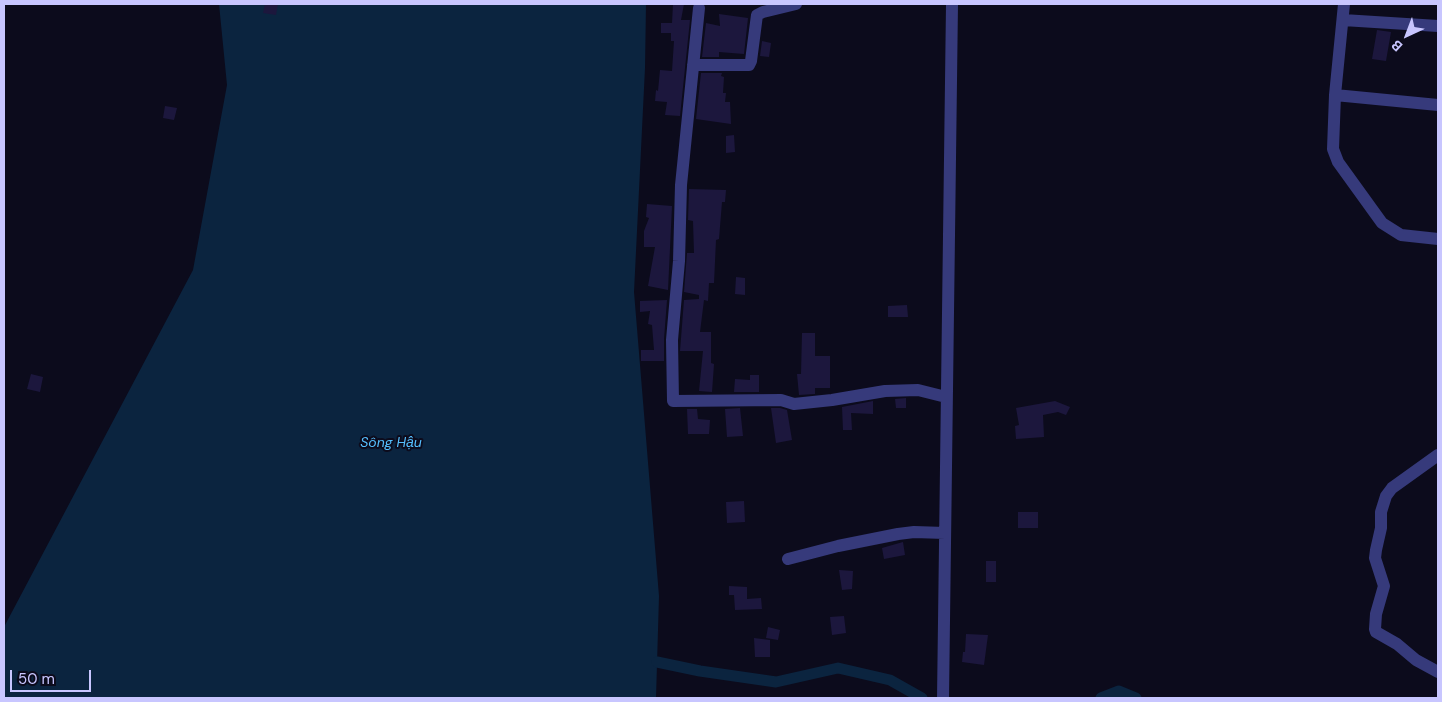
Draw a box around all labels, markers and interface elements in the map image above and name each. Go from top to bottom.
north arrow [1382,10,1432,60]
text: B [1387,36,1406,56]
water label: Sông Hậu [360,435,422,451]
scale bar [12,660,94,692]
text: 50 m [18,669,55,689]

